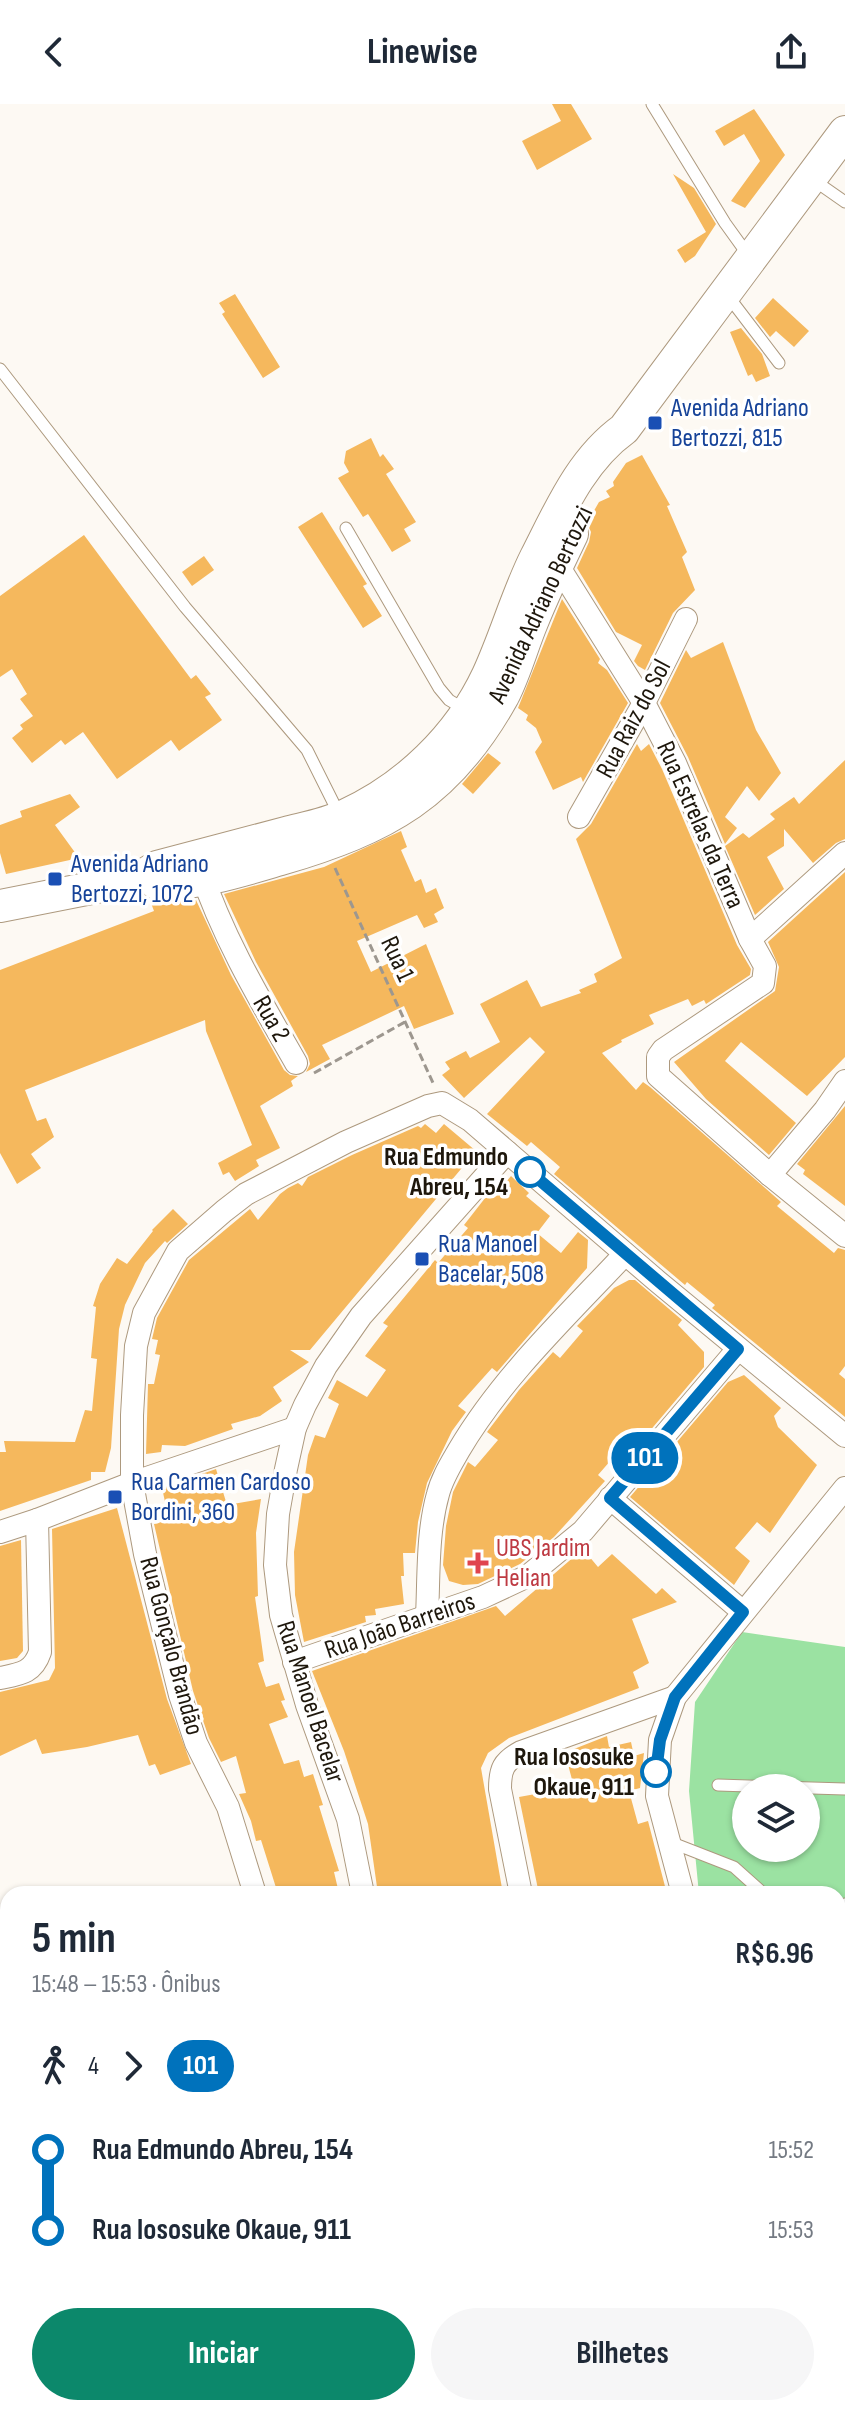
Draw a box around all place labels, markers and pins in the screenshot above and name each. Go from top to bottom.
place label: Avenida Adriano Bertozzi, 815 [670,393,809,454]
marker: Avenida Adriano Bertozzi, 815 [646,414,664,432]
place label: Avenida Adriano Bertozzi, 1072 [70,849,209,910]
marker: Avenida Adriano Bertozzi, 1072 [46,870,64,888]
place label: Rua Edmundo Abreu, 154 [384,1142,508,1203]
marker: Rua Edmundo Abreu, 154 [515,1157,545,1187]
place label: Rua Manoel Bacelar, 508 [438,1229,544,1290]
marker: Rua Manoel Bacelar, 508 [413,1250,431,1268]
place label: Rua Carmen Cardoso Bordini, 360 [131,1467,311,1528]
marker: Rua Carmen Cardoso Bordini, 360 [106,1488,124,1506]
place label: UBS Jardim Helian [496,1533,590,1594]
marker: UBS Jardim Helian [467,1552,489,1574]
place label: Rua Iososuke Okaue, 911 [514,1742,634,1803]
marker: Rua Iososuke Okaue, 911 [641,1757,671,1787]

